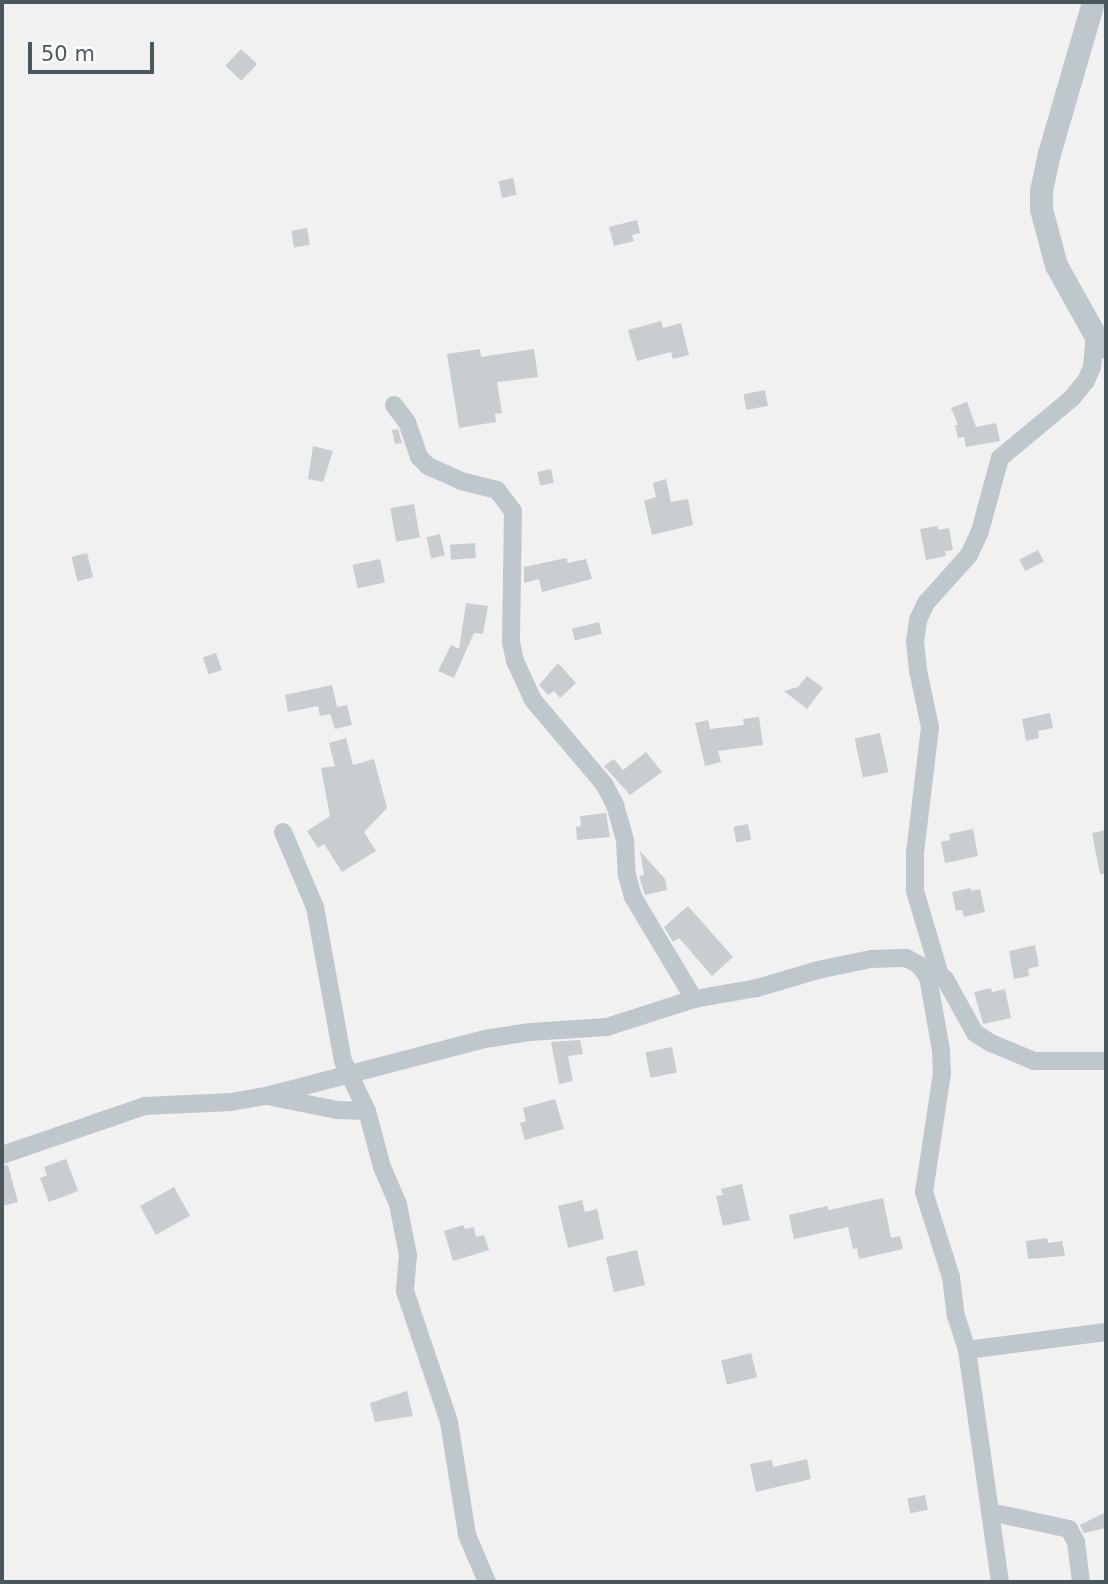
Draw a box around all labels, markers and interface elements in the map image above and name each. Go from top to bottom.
scale bar [32,28,158,72]
text: 50 m [41,42,95,66]

